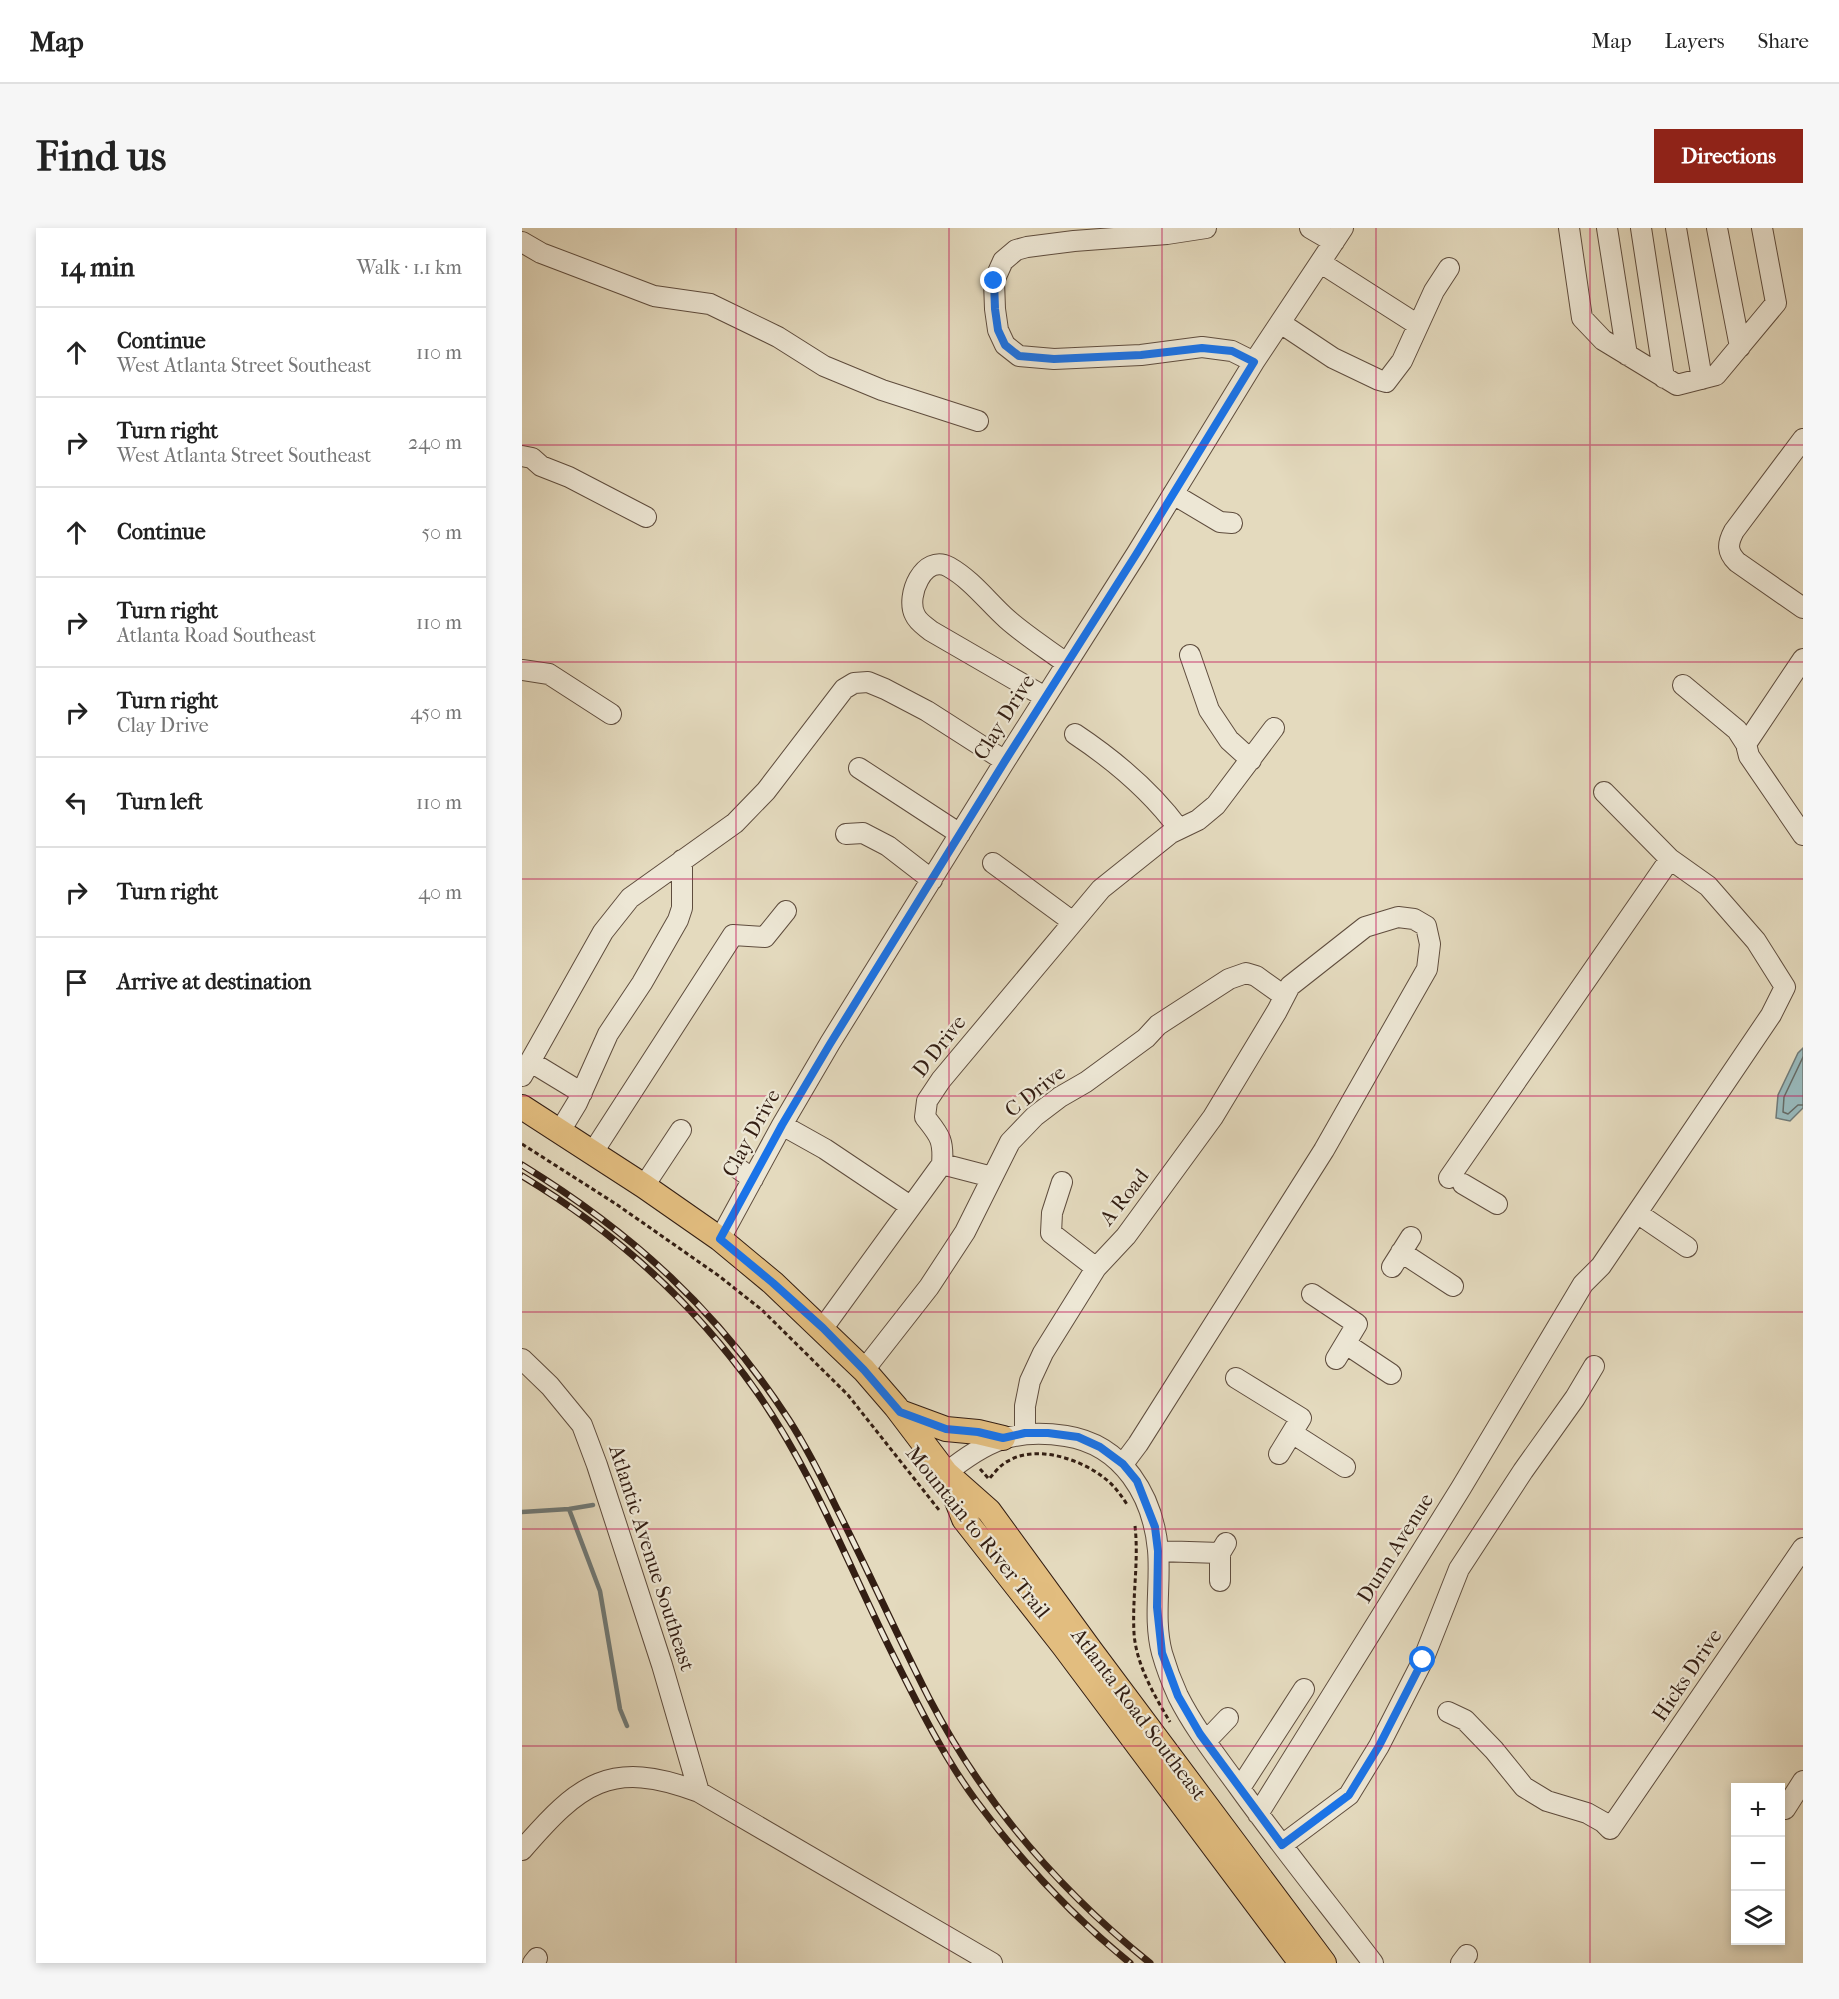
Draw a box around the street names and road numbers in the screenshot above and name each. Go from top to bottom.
street label: Clay Drive [968,670,1040,764]
street label: D Drive [907,1010,971,1082]
street label: C Drive [1000,1060,1070,1122]
street label: Clay Drive [717,1085,785,1181]
street label: A Road [1094,1164,1154,1231]
street label: Atlantic Avenue Southeast [604,1441,700,1674]
street label: Mountain to River Trail [901,1441,1055,1623]
street label: Dunn Avenue [1352,1489,1438,1607]
street label: Atlanta Road Southeast [1066,1622,1212,1805]
street label: Hicks Drive [1647,1624,1727,1726]

